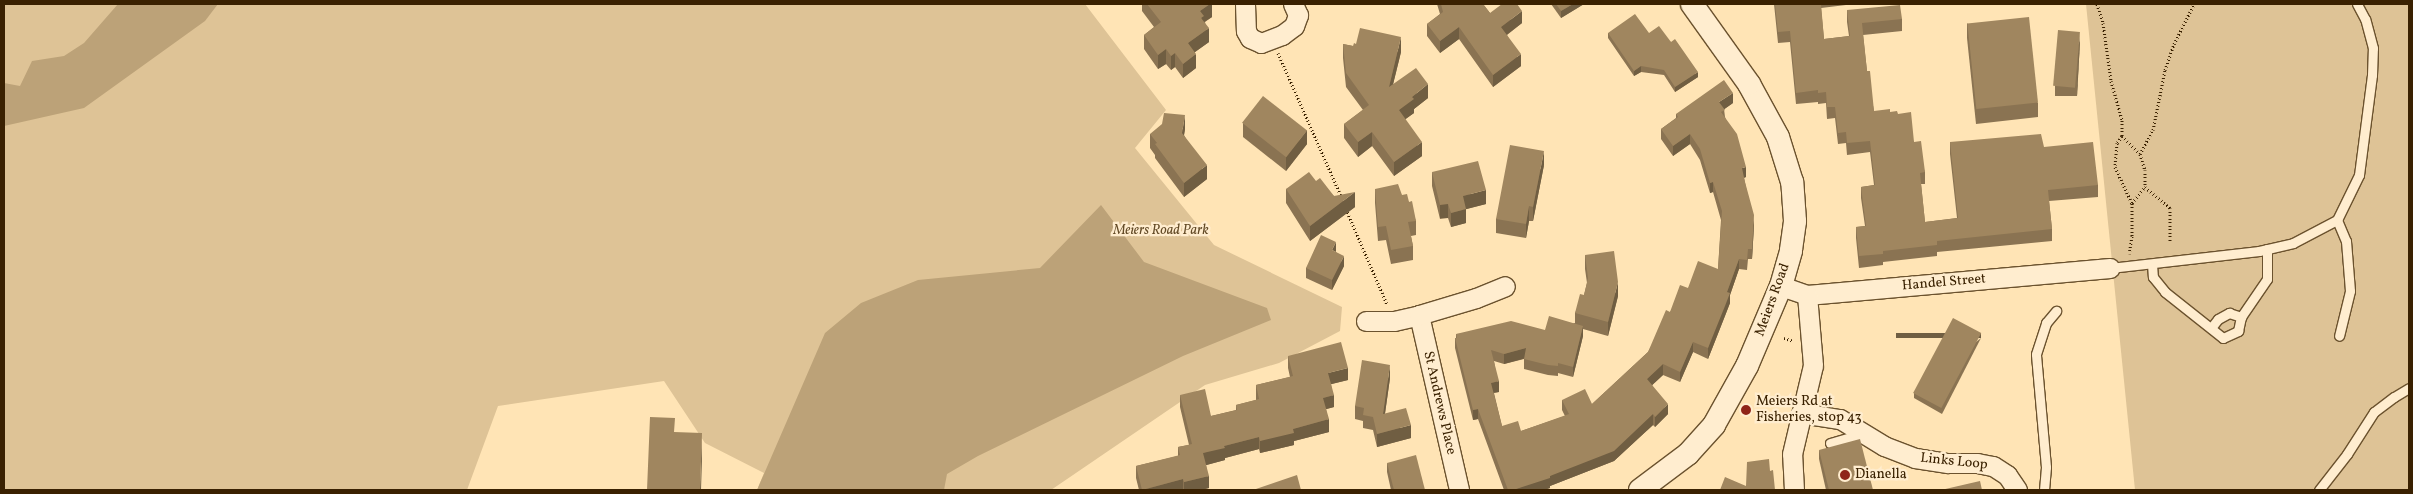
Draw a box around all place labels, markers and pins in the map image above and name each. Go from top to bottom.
place label: Meiers Rd at Fisheries, stop 43 [1756,394,1862,427]
marker: Meiers Rd at Fisheries, stop 43 [1740,404,1752,416]
place label: Dianella [1855,467,1907,483]
marker: Dianella [1839,469,1851,481]

